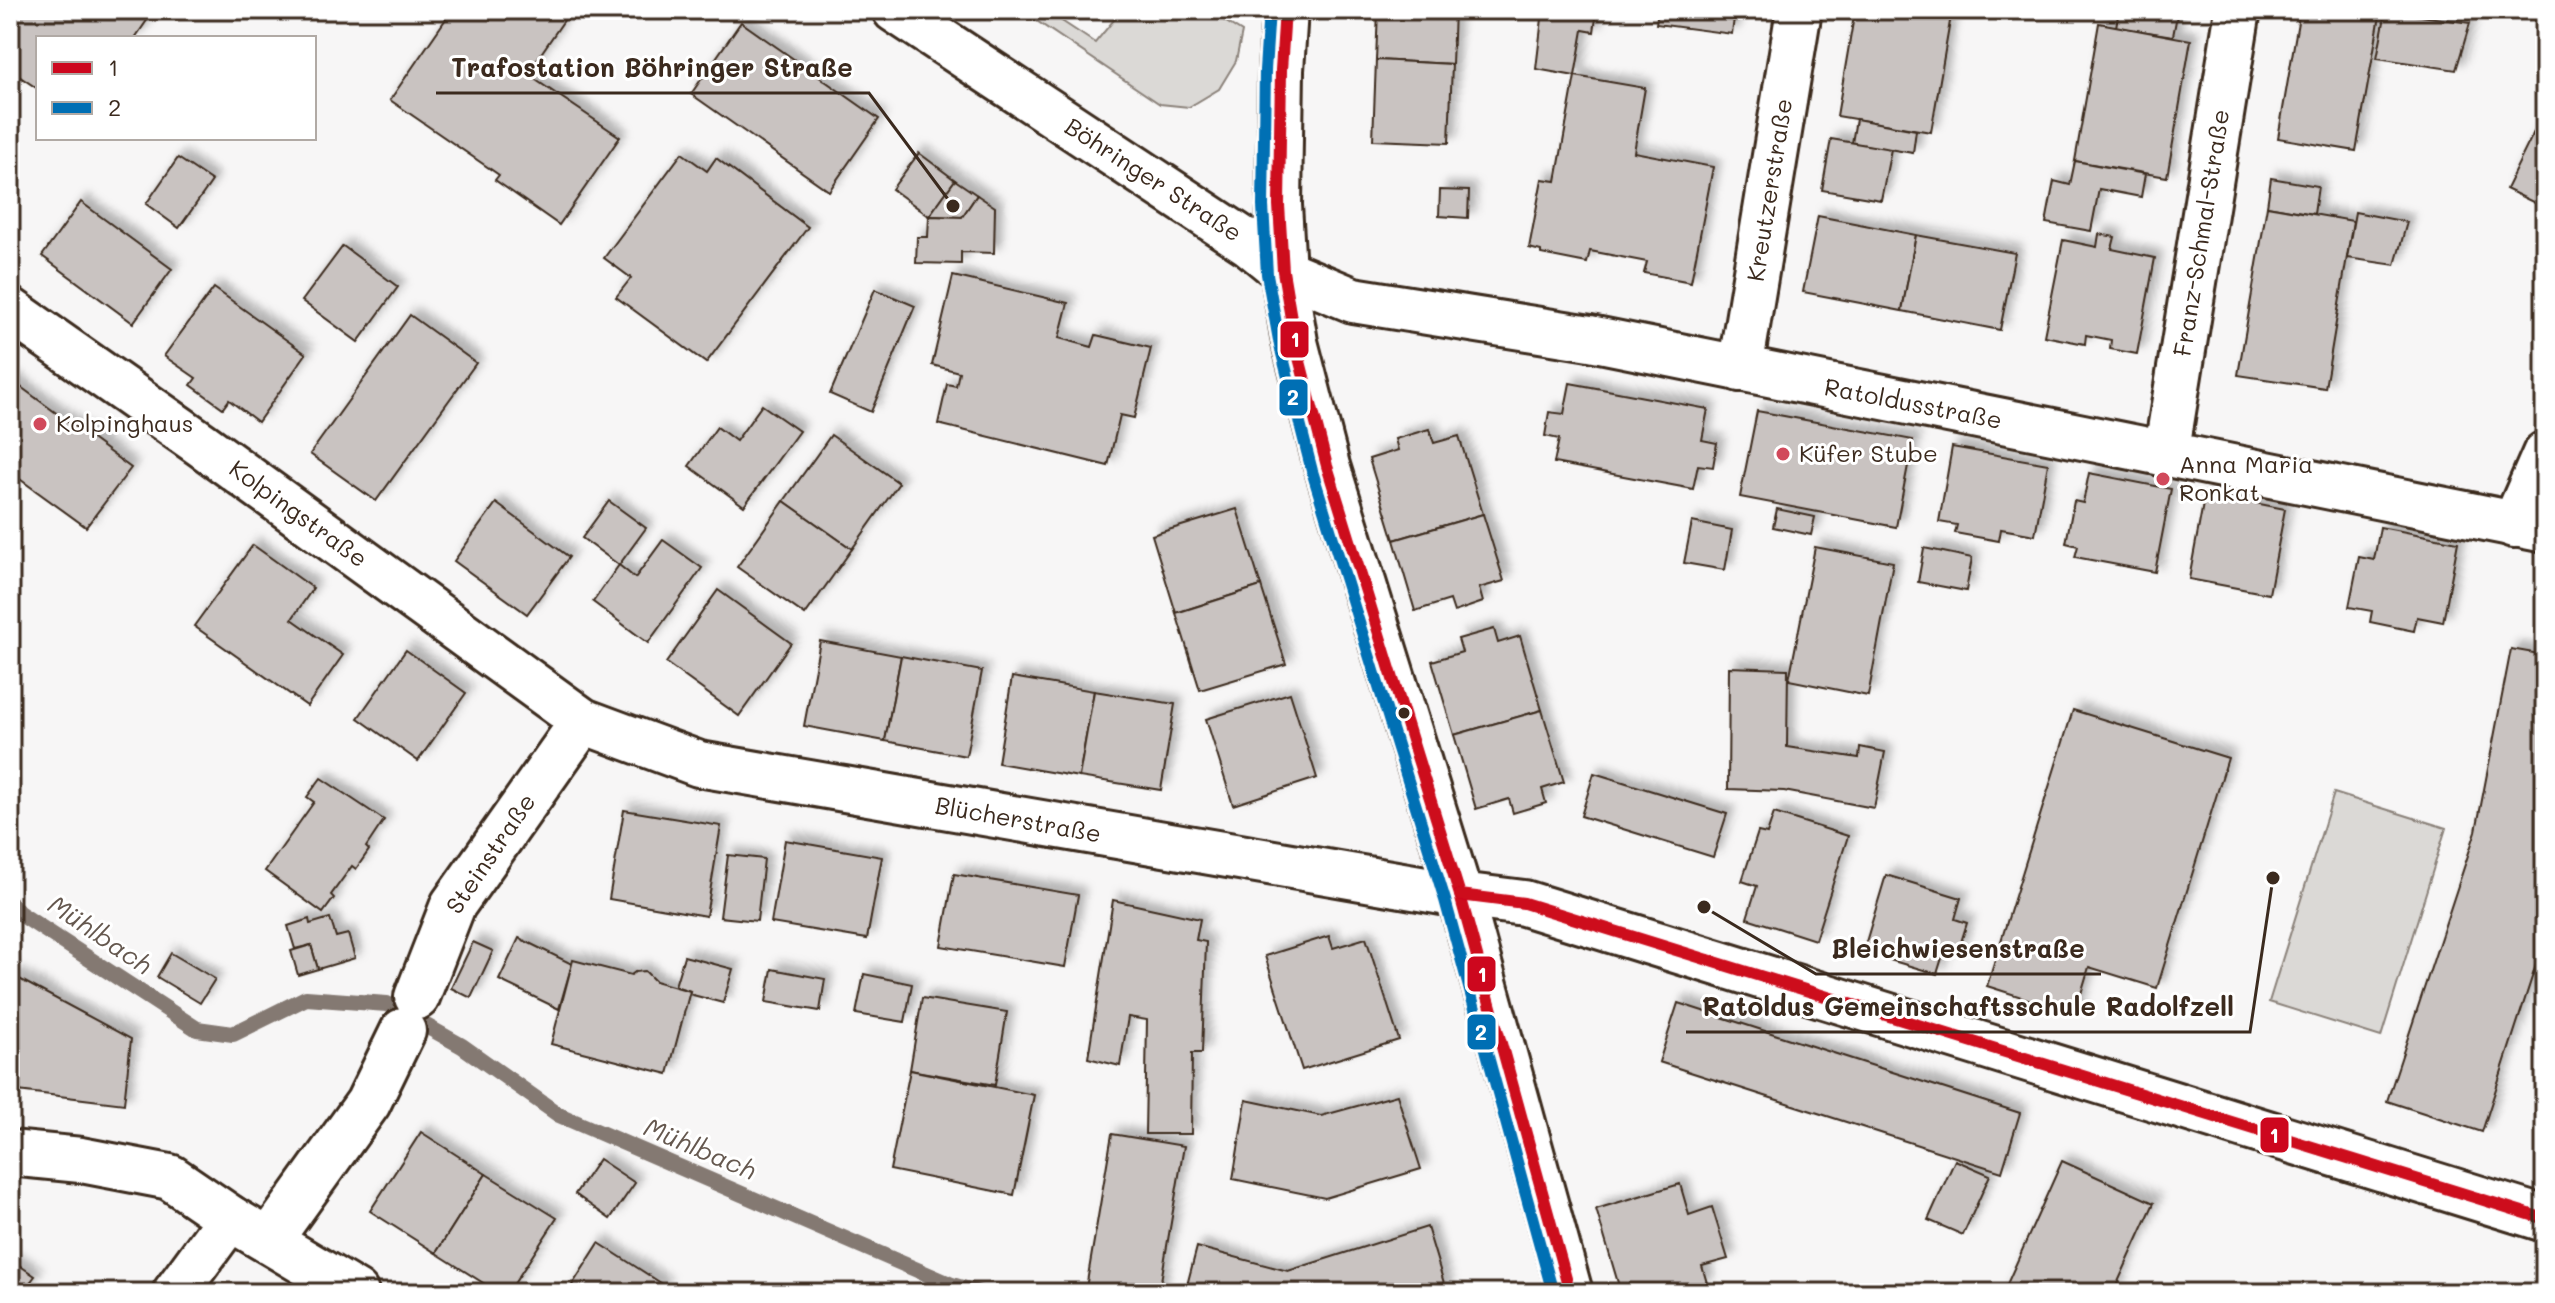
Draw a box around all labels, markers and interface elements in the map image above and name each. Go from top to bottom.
legend [36,36,316,140]
callout: Trafostation Böhringer Straße [436,43,869,93]
text: Trafostation Böhringer Straße [451,50,853,84]
text: 1 [108,51,119,82]
text: 2 [108,91,121,122]
street label: Kreutzerstraße [1739,96,1798,283]
street label: Franz-Schmal-Straße [2166,107,2235,359]
street label: Böhringer Straße [1059,110,1248,248]
line badge: 1 [1279,320,1310,359]
text: 1 [1290,324,1300,353]
street label: Ratoldusstraße [1822,370,2005,435]
line badge: 2 [1278,378,1309,417]
text: 2 [1287,382,1299,411]
place label: Kolpinghaus [56,407,193,438]
marker: Kolpinghaus [31,415,49,433]
place label: Küfer Stube [1799,437,1938,468]
marker: Küfer Stube [1774,445,1792,463]
place label: Anna Maria Ronkat [2179,448,2313,507]
street label: Kolpingstraße [224,452,374,573]
marker: Anna Maria Ronkat [2154,470,2172,488]
unlabelled marker [1396,705,1412,721]
street label: Steinstraße [438,787,541,919]
street label: Blücherstraße [933,789,1104,848]
water label: Mühlbach [42,887,159,981]
callout: Bleichwiesenstraße [1816,924,2101,974]
text: Bleichwiesenstraße [1831,931,2085,965]
line badge: 1 [1466,955,1497,993]
text: 1 [1477,959,1487,988]
callout: Ratoldus Gemeinschaftsschule Radolfzell [1686,982,2250,1032]
text: Ratoldus Gemeinschaftsschule Radolfzell [1702,989,2234,1023]
line badge: 2 [1466,1013,1497,1051]
text: 2 [1475,1017,1487,1046]
water label: Mühlbach [639,1109,762,1187]
line badge: 1 [2259,1116,2290,1154]
text: 1 [2269,1120,2279,1149]

